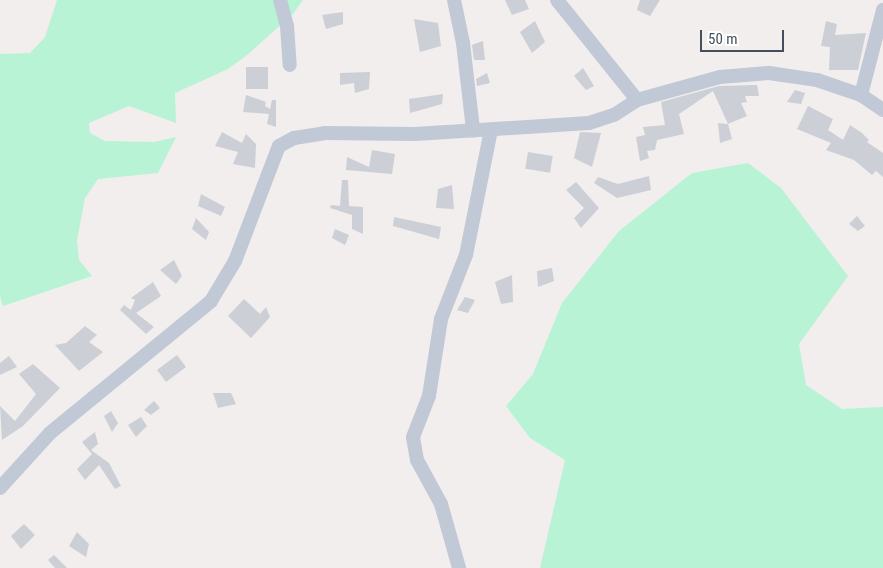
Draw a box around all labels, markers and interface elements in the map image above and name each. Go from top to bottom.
scale bar [703,20,787,52]
text: 50 m [708,30,738,48]

